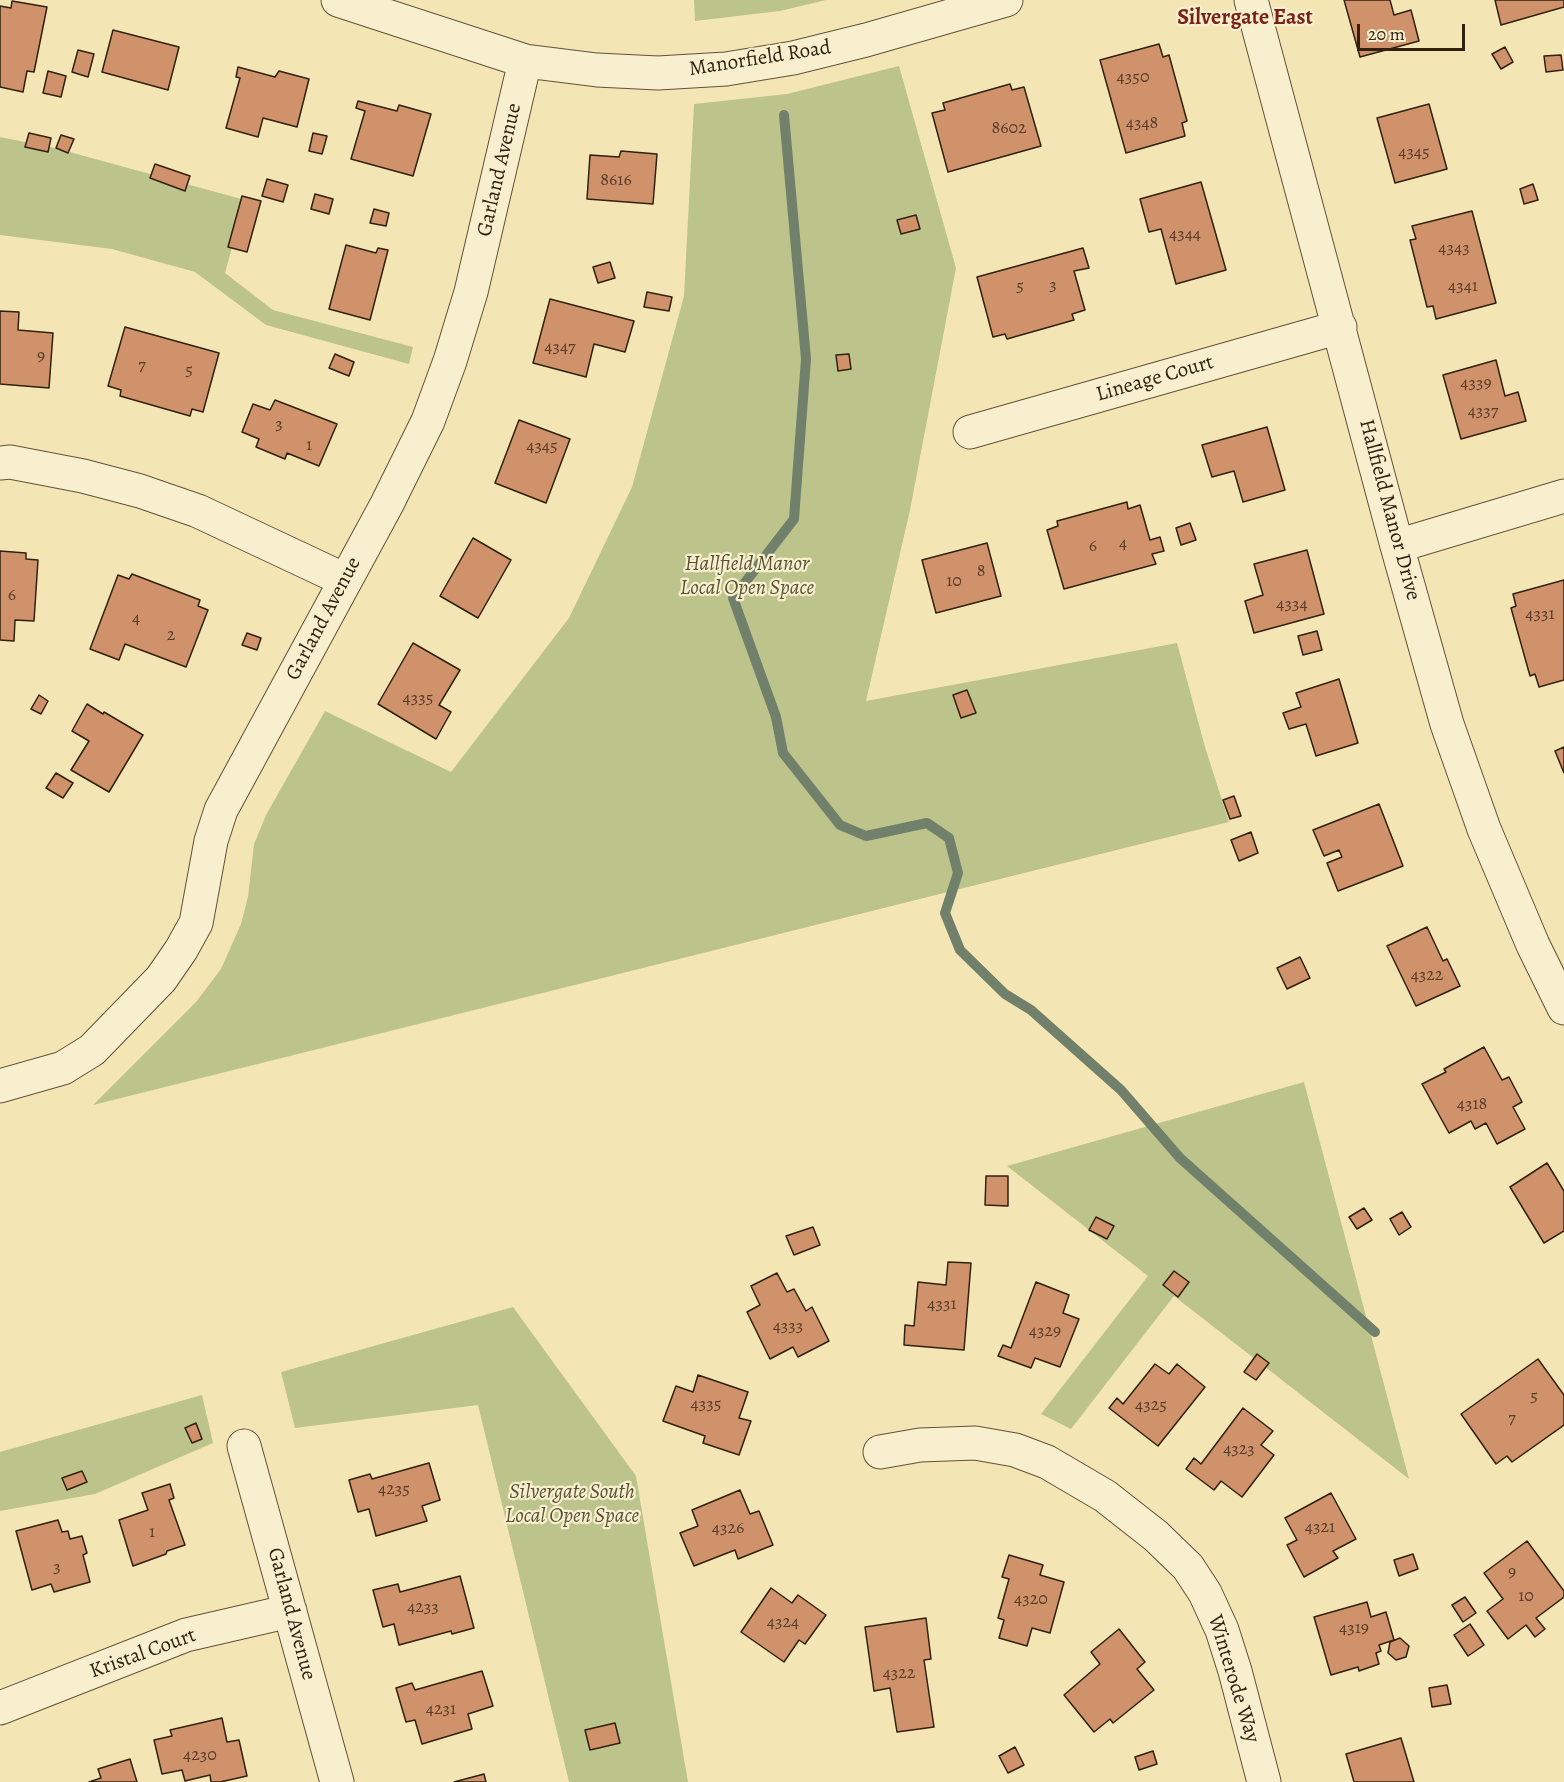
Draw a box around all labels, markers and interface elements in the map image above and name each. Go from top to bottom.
district label: Silvergate East [1177,6,1313,32]
scale bar [1360,12,1468,50]
text: 20 m [1368,22,1405,46]
street label: Manorfield Road [687,35,833,83]
house number: 4350 [1117,67,1149,89]
street label: Garland Avenue [472,101,528,239]
house number: 4348 [1126,113,1158,135]
house number: 8602 [991,118,1027,140]
house number: 4345 [1398,142,1430,164]
house number: 8616 [600,170,632,192]
house number: 4344 [1169,224,1201,246]
house number: 4343 [1438,238,1470,260]
house number: 3 [1049,275,1057,297]
house number: 5 [1016,276,1024,298]
house number: 4341 [1448,276,1478,298]
house number: 4347 [544,337,576,359]
house number: 9 [37,346,45,368]
street label: Lineage Court [1093,350,1217,408]
house number: 7 [138,355,146,377]
house number: 5 [185,360,193,382]
house number: 4339 [1460,373,1492,395]
house number: 4337 [1468,401,1498,423]
house number: 3 [275,414,283,436]
street label: Hallfield Manor Drive [1353,417,1425,603]
house number: 1 [306,435,312,457]
house number: 4345 [526,436,558,458]
house number: 4 [1119,533,1127,555]
house number: 6 [1089,536,1097,558]
park label: Hallfield Manor Local Open Space [680,552,814,602]
street label: Garland Avenue [281,553,367,685]
house number: 8 [977,561,985,583]
house number: 10 [946,571,962,593]
house number: 6 [8,585,16,607]
house number: 4334 [1276,594,1308,616]
house number: 4331 [1525,604,1555,626]
house number: 4 [132,608,140,630]
house number: 2 [167,625,175,647]
house number: 4335 [403,688,433,710]
house number: 4322 [1411,965,1443,987]
house number: 4318 [1457,1094,1487,1116]
house number: 4331 [927,1294,957,1316]
house number: 4333 [773,1316,803,1338]
house number: 4329 [1029,1321,1061,1343]
house number: 5 [1530,1386,1538,1408]
house number: 4335 [691,1394,721,1416]
house number: 4325 [1135,1395,1167,1417]
house number: 7 [1508,1408,1516,1430]
house number: 4323 [1223,1439,1255,1461]
house number: 4235 [378,1479,410,1501]
park label: Silvergate South Local Open Space [505,1480,639,1530]
house number: 4321 [1305,1517,1335,1539]
house number: 4326 [712,1518,744,1540]
house number: 1 [149,1522,155,1544]
street label: Garland Avenue [261,1545,321,1683]
house number: 3 [53,1557,61,1579]
house number: 9 [1508,1562,1516,1584]
house number: 10 [1518,1586,1534,1608]
house number: 4320 [1014,1589,1048,1611]
house number: 4233 [407,1597,439,1619]
house number: 4324 [767,1612,799,1634]
street label: Winterode Way [1202,1612,1264,1746]
house number: 4319 [1339,1618,1369,1640]
street label: Kristal Court [86,1623,200,1685]
house number: 4322 [883,1663,915,1685]
house number: 4231 [426,1699,456,1721]
house number: 4230 [183,1745,217,1767]

